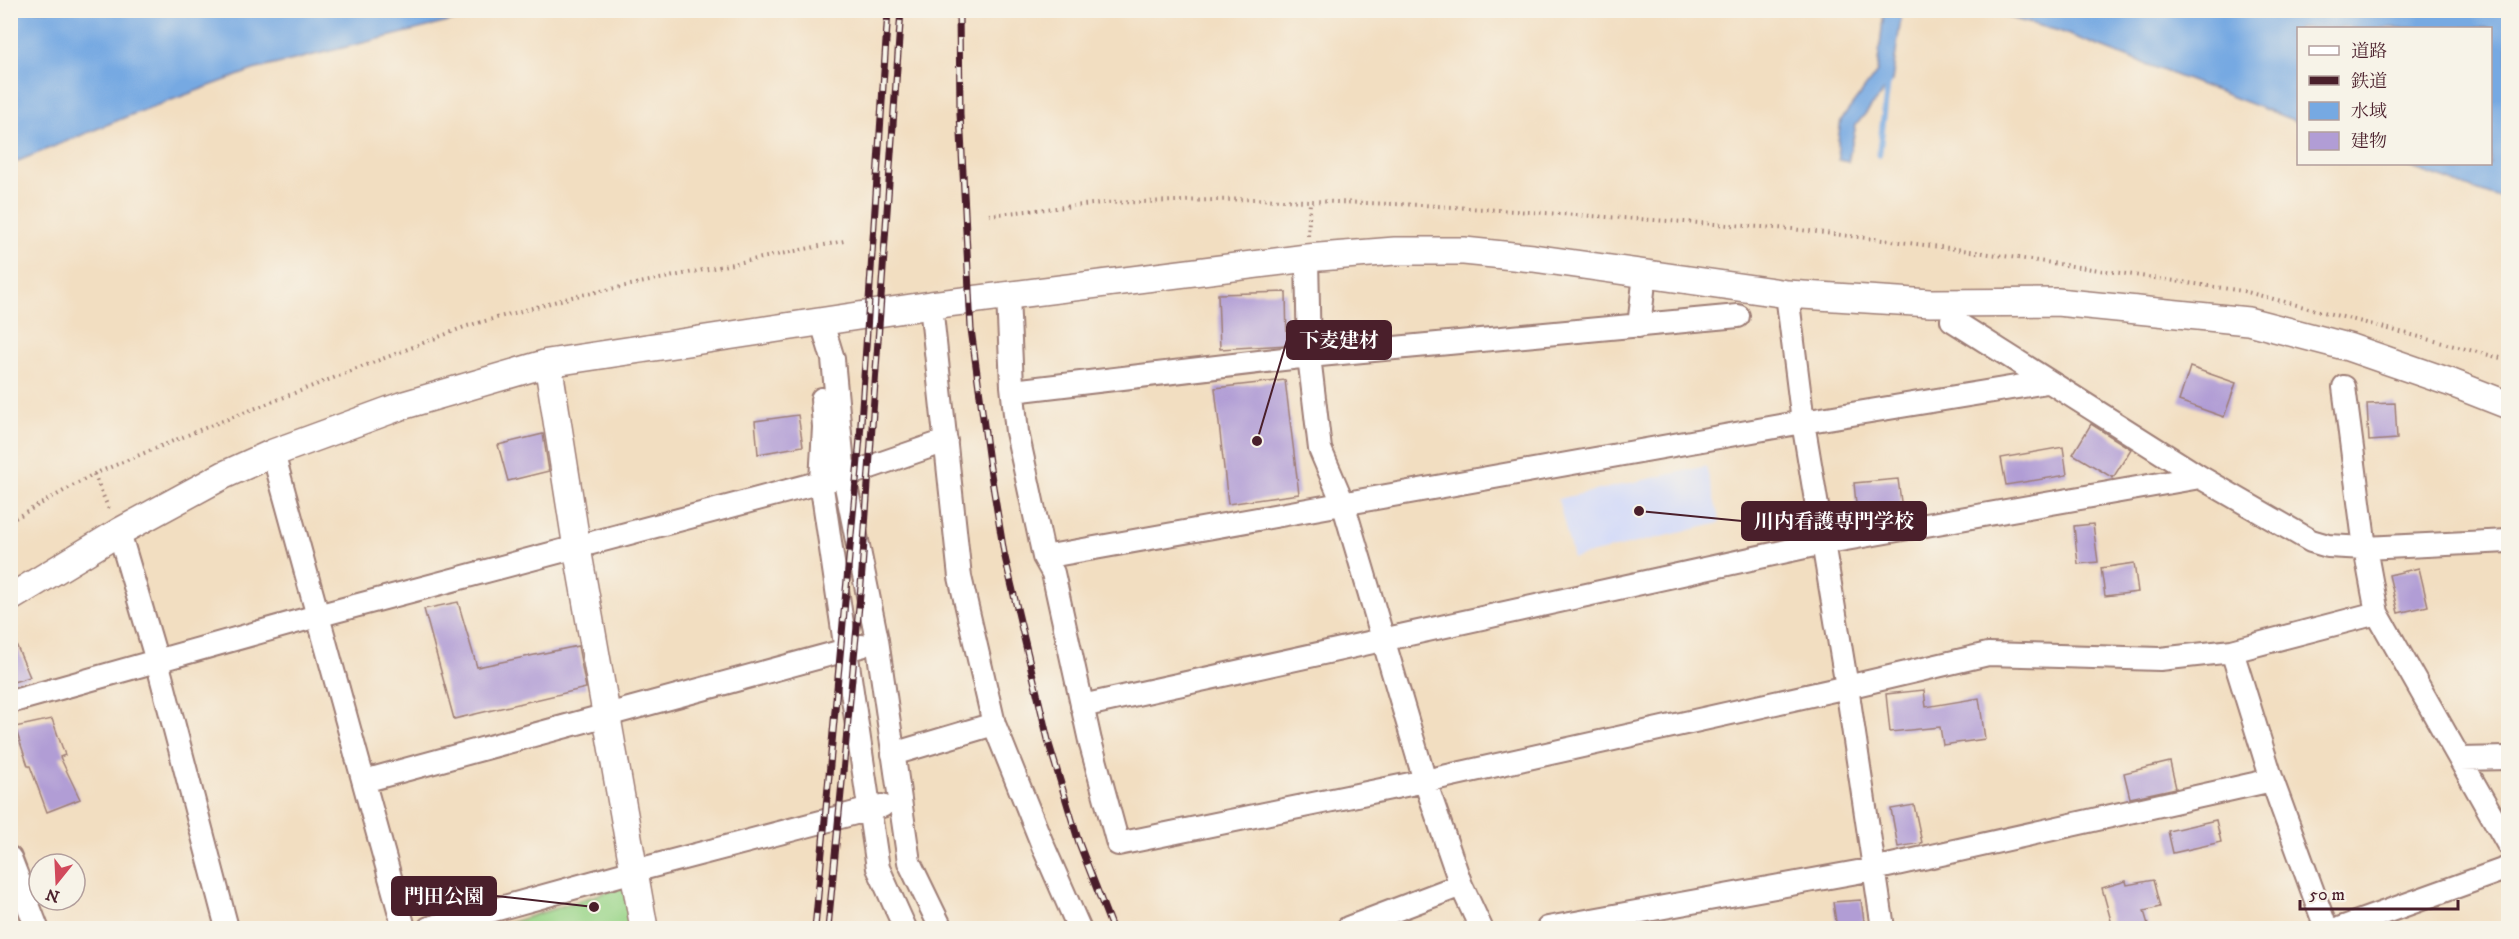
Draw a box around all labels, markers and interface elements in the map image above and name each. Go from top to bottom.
legend [2297,27,2492,165]
text: 道路 [2351,41,2387,63]
text: 鉄道 [2351,71,2387,93]
text: 水域 [2351,101,2387,123]
text: 建物 [2351,131,2387,153]
callout: 下麦建材 [1287,321,1391,359]
text: 下麦建材 [1299,329,1379,354]
callout: 川内看護専門学校 [1742,502,1926,540]
text: 川内看護専門学校 [1754,510,1914,535]
north arrow [27,852,87,912]
scale bar [2300,873,2458,911]
callout: 門田公園 [392,877,496,915]
text: N [43,884,62,907]
text: 50 m [2309,884,2345,906]
text: 門田公園 [404,885,484,910]

